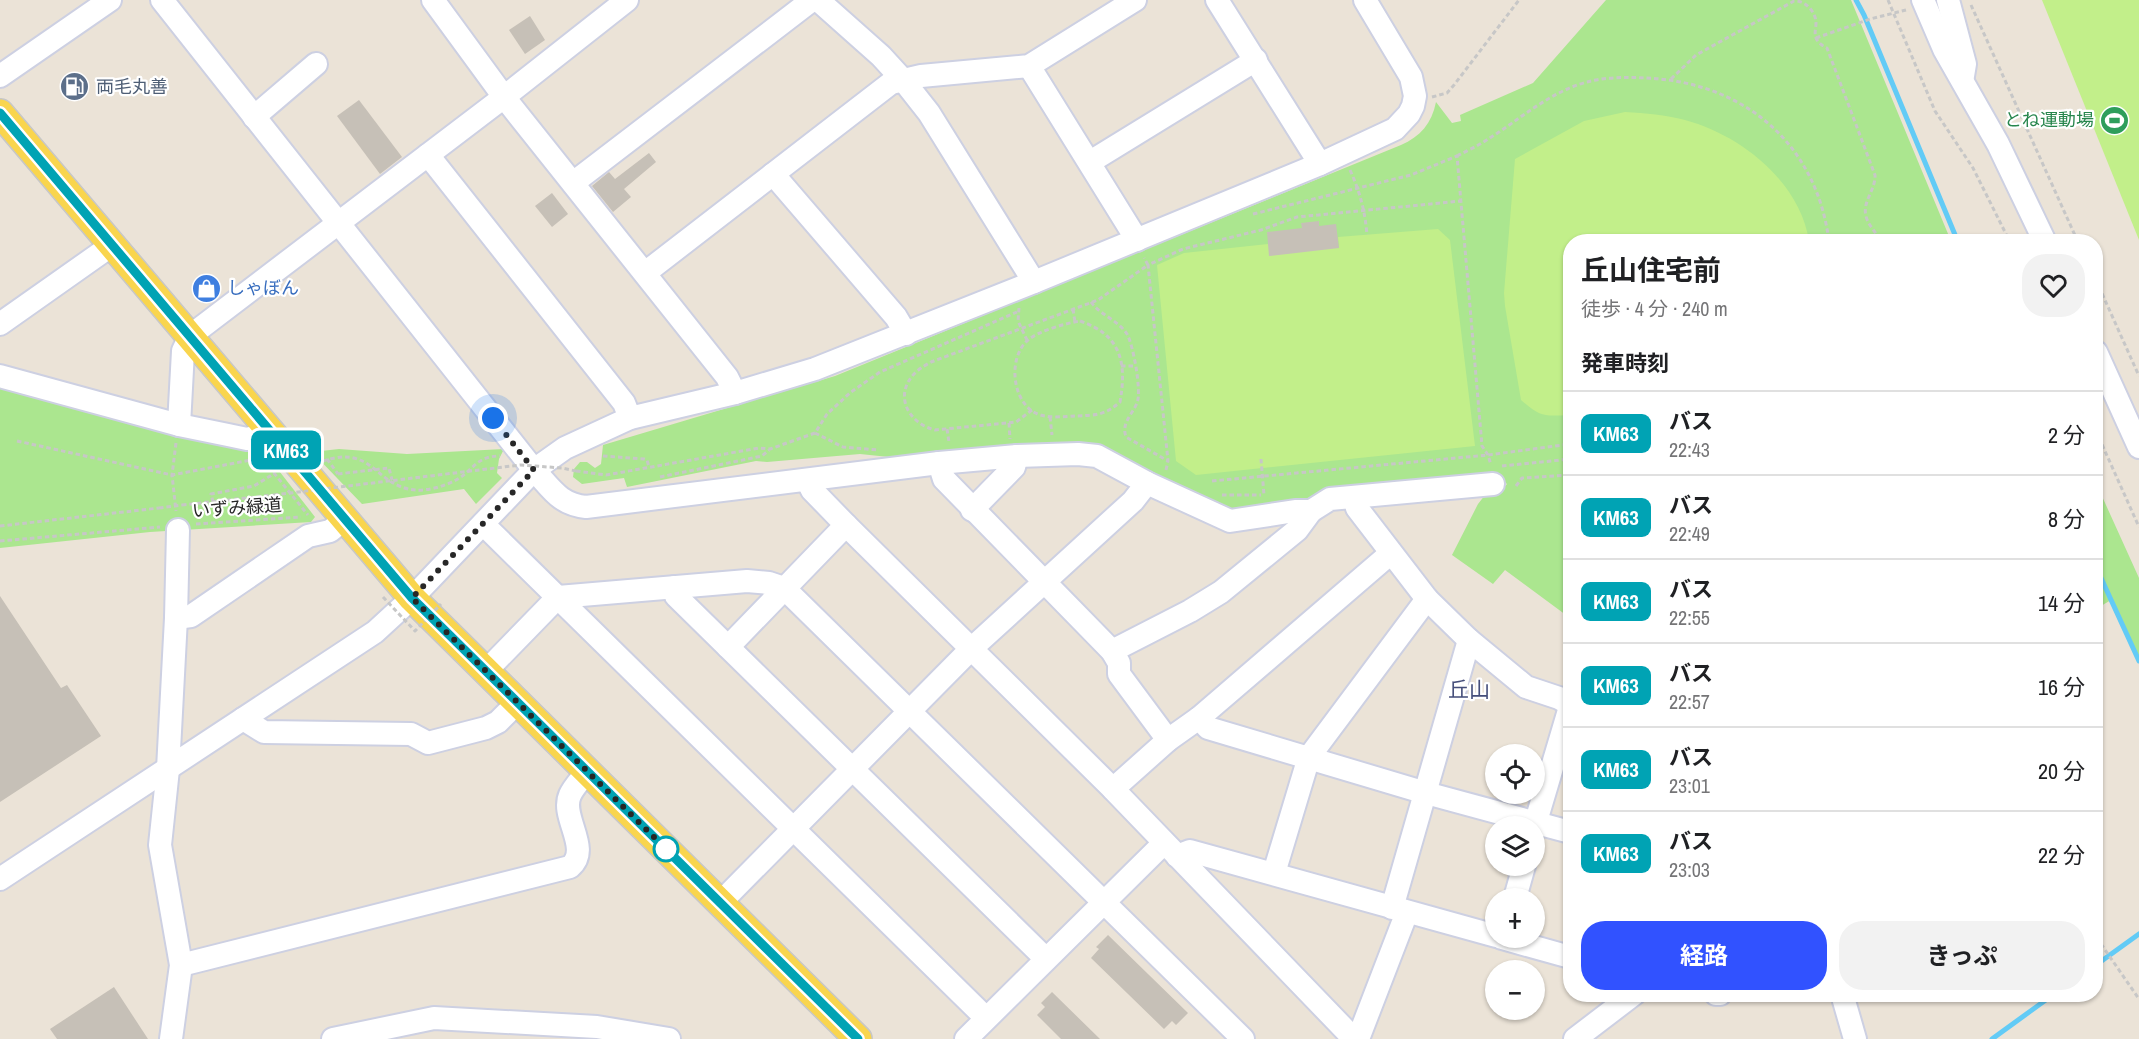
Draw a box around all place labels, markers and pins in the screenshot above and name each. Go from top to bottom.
fuel station icon: 両毛丸善 [59,71,91,103]
place label: 両毛丸善 [96,74,168,99]
sports icon: とね運動場 [2099,104,2131,136]
place label: とね運動場 [2004,107,2094,132]
shop icon: しゃぼん [190,272,222,304]
place label: しゃぼん [227,275,299,300]
unlabelled marker [653,836,679,862]

